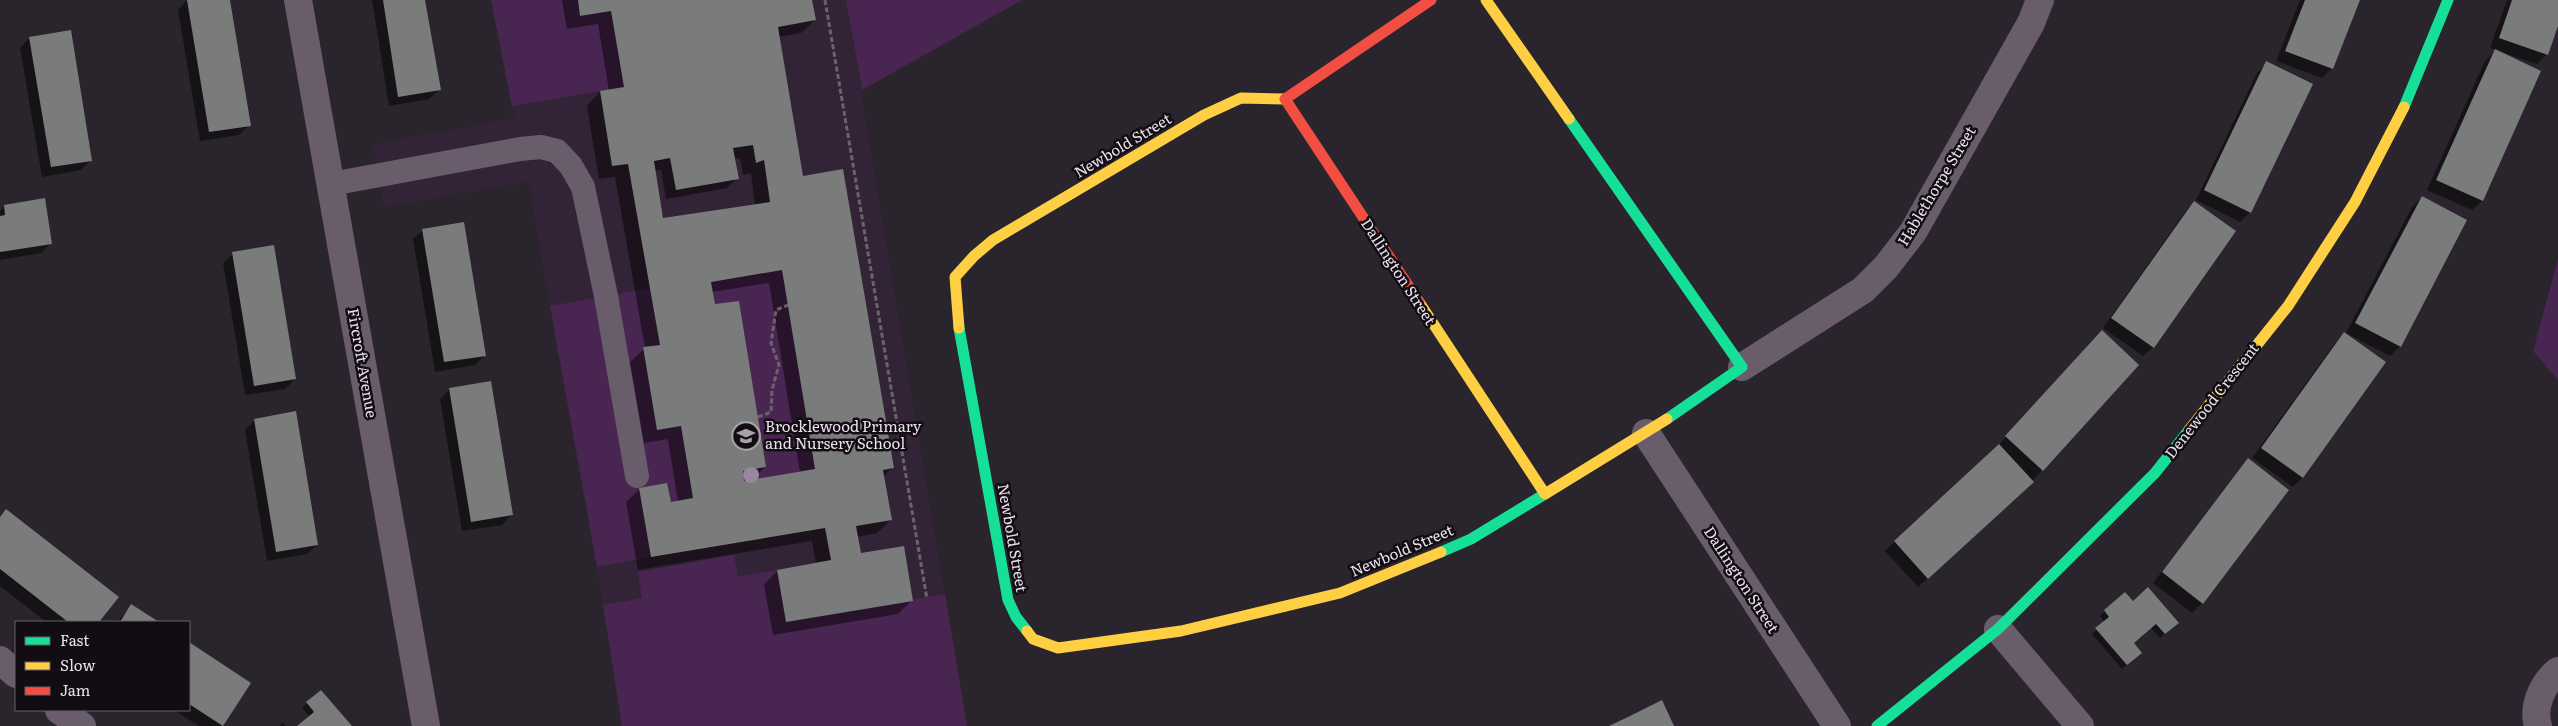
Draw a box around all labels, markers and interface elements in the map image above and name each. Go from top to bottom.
street label: Newbold Street [1069,107,1175,183]
street label: Hablethorpe Street [1891,121,1981,249]
street label: Dallington Street [1356,213,1443,329]
street label: Fircroft Avenue [343,306,384,420]
street label: Denewood Crescent [2158,337,2263,463]
place label: Brocklewood Primary and Nursery School [765,414,922,454]
school or university icon: Brocklewood Primary and Nursery School [731,421,761,451]
street label: Newbold Street [993,482,1034,594]
street label: Newbold Street [1346,518,1457,582]
street label: Dallington Street [1699,521,1786,637]
legend [15,621,190,711]
text: Fast [60,628,89,651]
text: Slow [60,653,95,676]
text: Jam [60,678,91,701]

